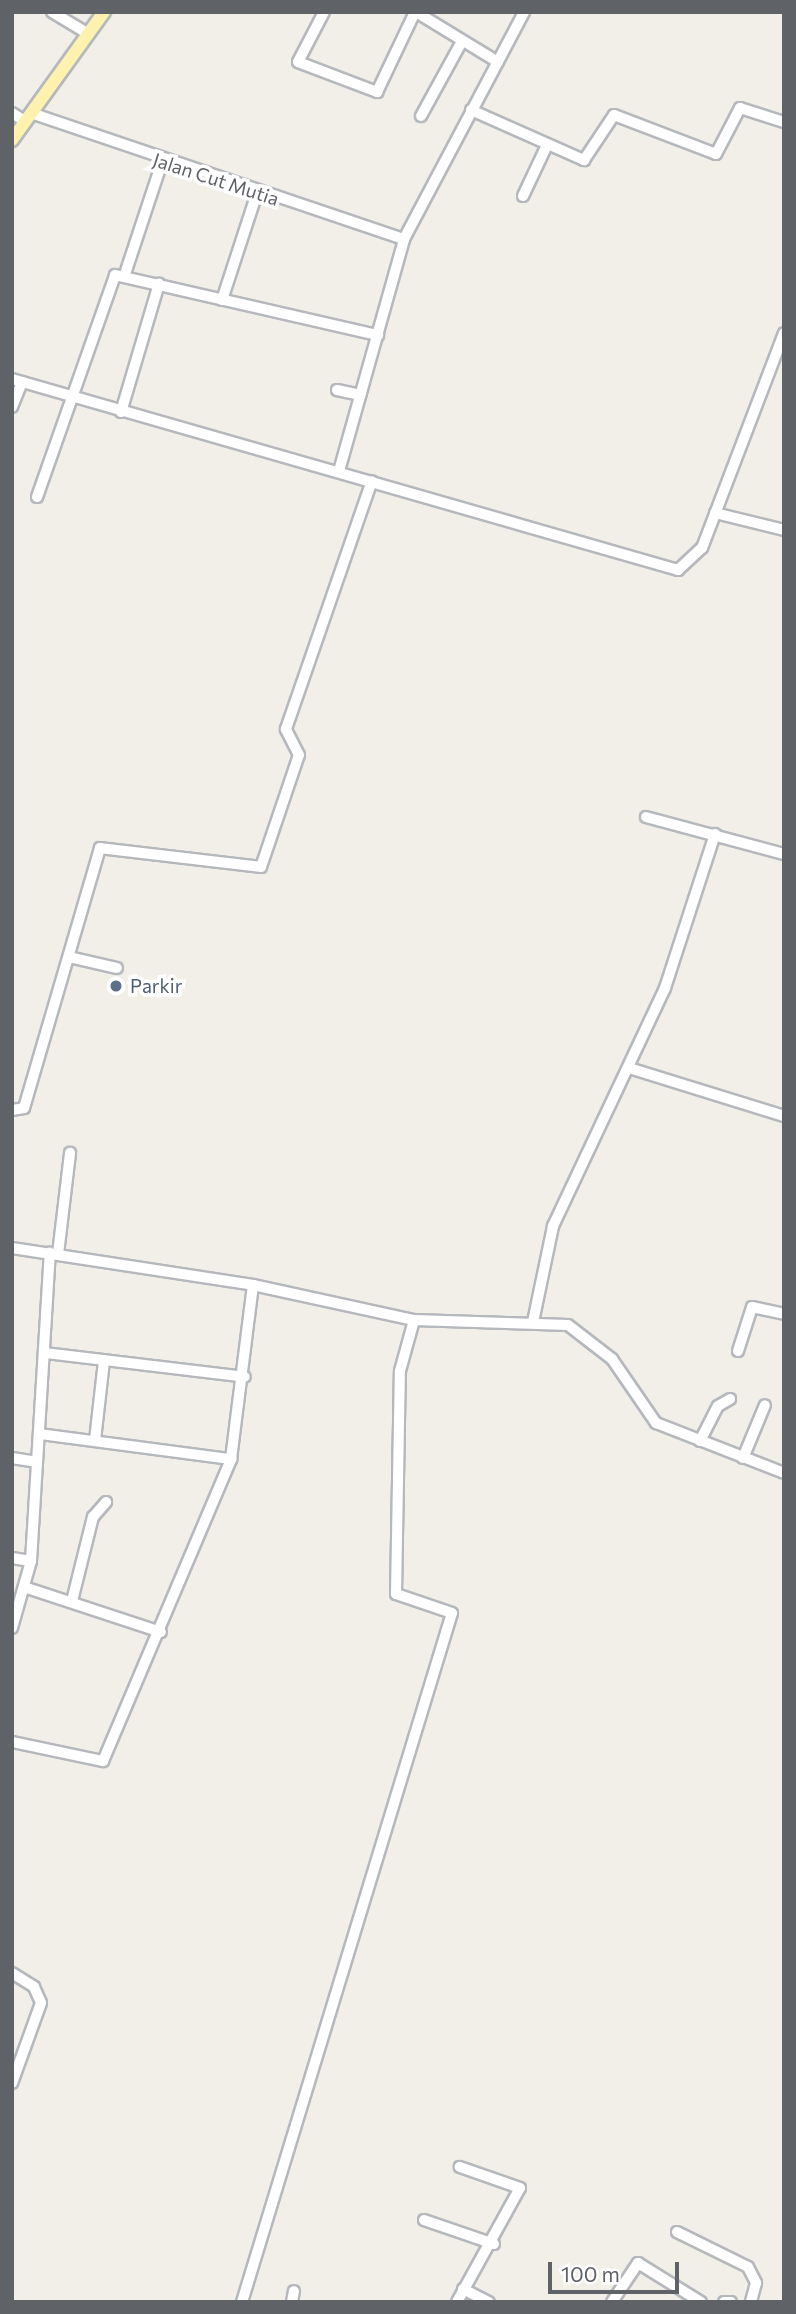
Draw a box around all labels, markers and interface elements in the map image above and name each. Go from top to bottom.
street label: Jalan Cut Mutia [150,148,282,210]
place label: Parkir [130,975,182,997]
marker: Parkir [108,978,124,994]
scale bar [551,2248,682,2292]
text: 100 m [561,2261,620,2286]

